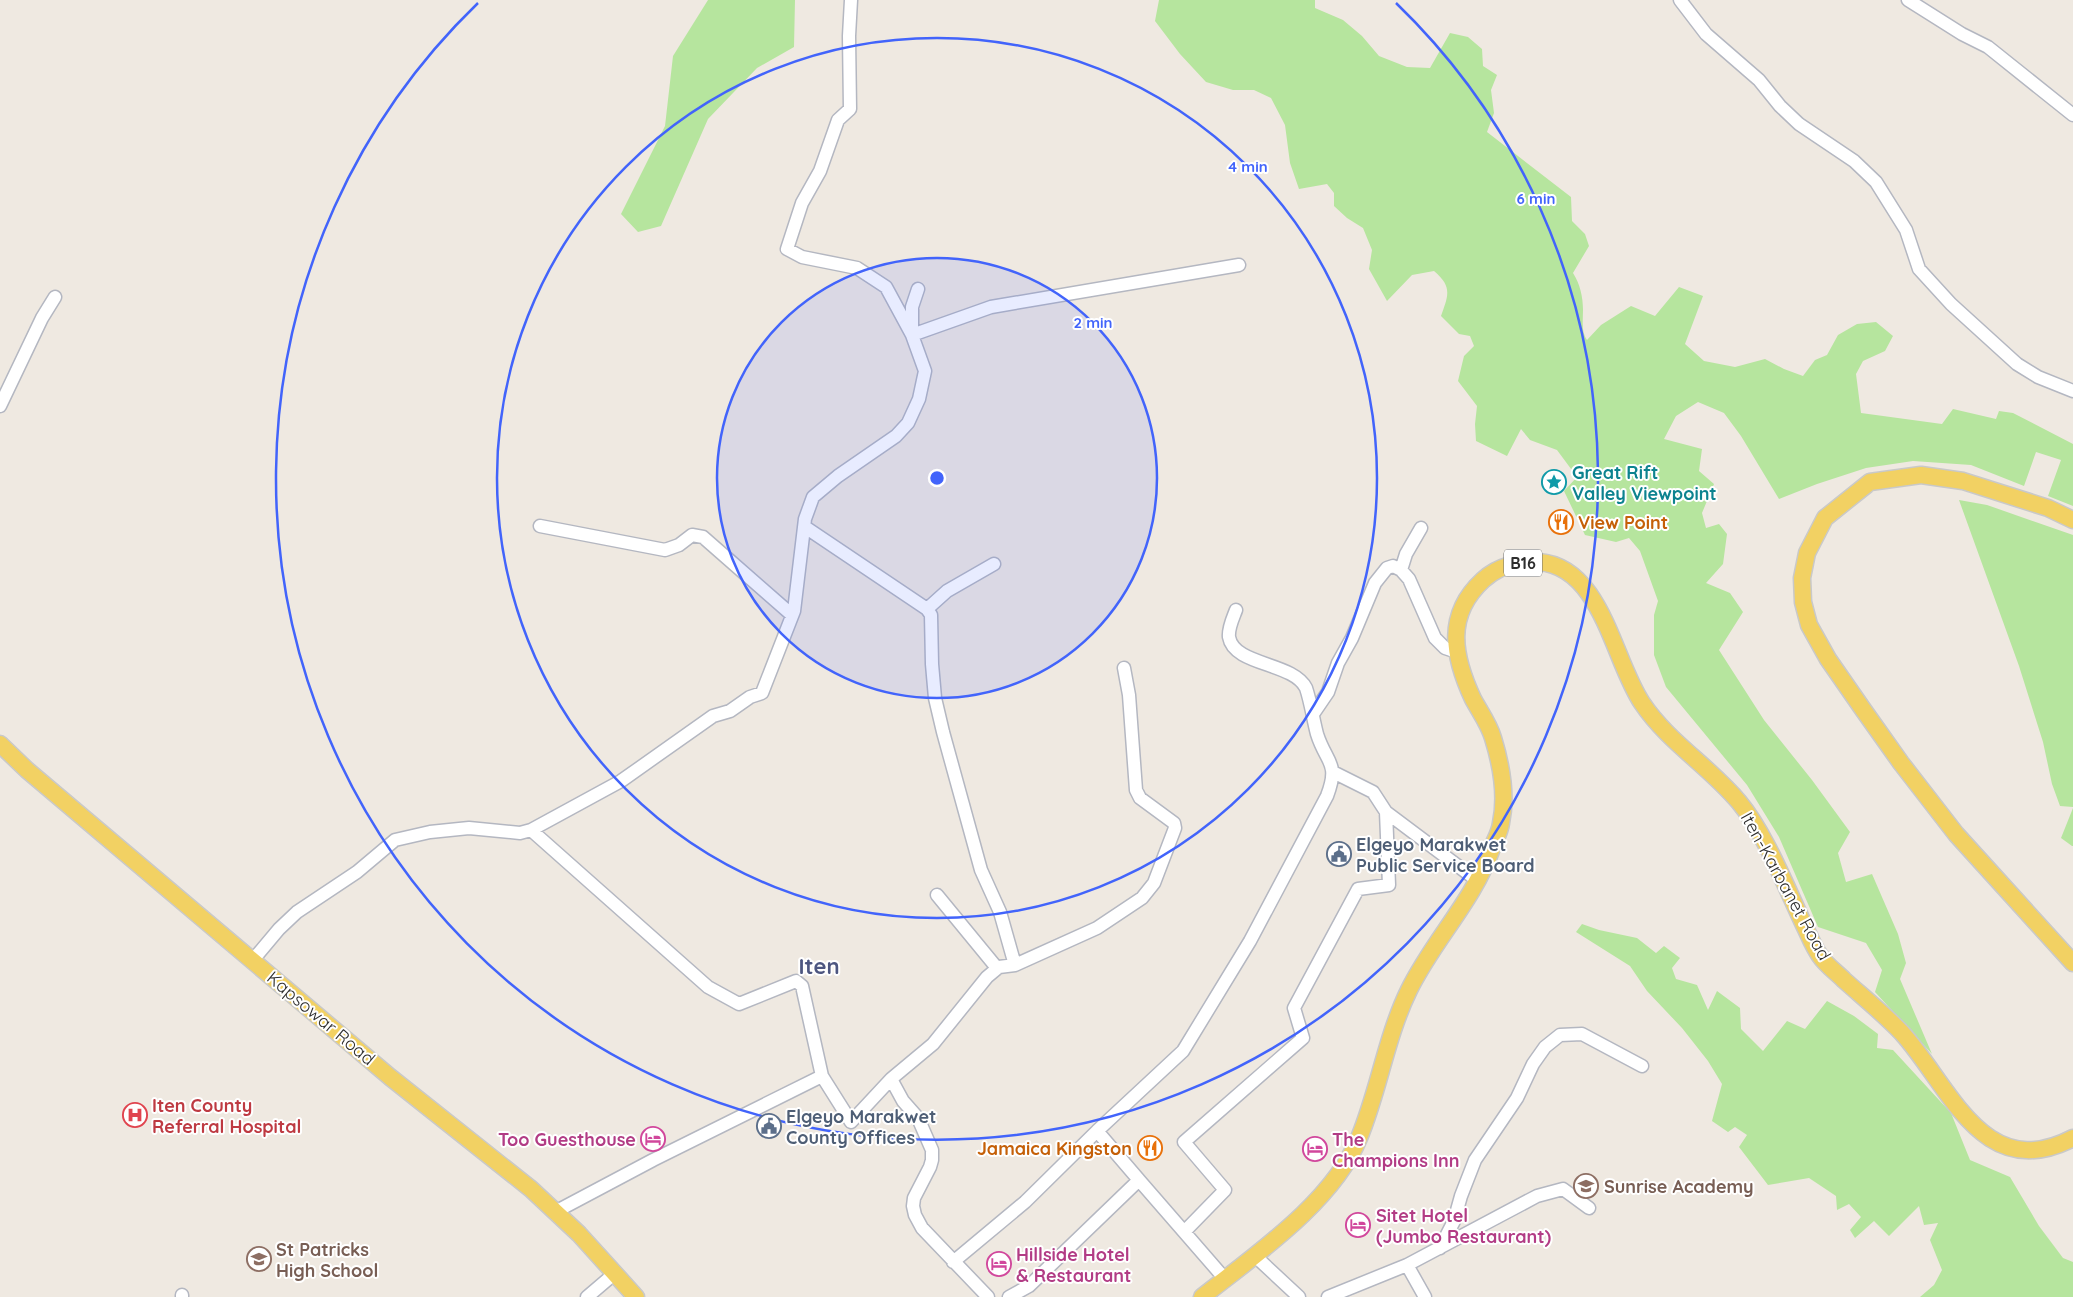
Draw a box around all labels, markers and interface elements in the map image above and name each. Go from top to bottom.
text: 4 min [1228,157,1268,176]
text: 6 min [1517,189,1555,208]
text: 2 min [1073,313,1113,332]
place label: Great Rift Valley Viewpoint [1572,461,1717,505]
centre of rings [928,469,946,487]
place icon: Great Rift Valley Viewpoint [1541,469,1567,495]
restaurant icon: View Point [1548,509,1574,535]
place label: View Point [1578,511,1668,534]
road number: B16 [1504,550,1542,576]
street label: Iten-Karbanet Road [1736,808,1836,964]
place label: Elgeyo Marakwet Public Service Board [1356,833,1535,877]
public building icon: Elgeyo Marakwet Public Service Board [1326,841,1352,867]
district label: Iten [798,952,840,980]
street label: Kapsowar Road [262,966,380,1070]
place label: Iten County Referral Hospital [152,1094,301,1138]
hospital icon: Iten County Referral Hospital [122,1102,148,1128]
place label: Elgeyo Marakwet County Offices [786,1105,936,1149]
public building icon: Elgeyo Marakwet County Offices [756,1113,782,1139]
hotel icon: Too Guesthouse [640,1126,666,1152]
place label: Too Guesthouse [498,1128,636,1151]
place label: The Champions Inn [1332,1128,1459,1172]
restaurant icon: Jamaica Kingston [1137,1135,1163,1161]
hotel icon: The Champions Inn [1302,1136,1328,1162]
place label: Jamaica Kingston [977,1137,1132,1160]
school or university icon: Sunrise Academy [1573,1173,1599,1199]
place label: Sunrise Academy [1604,1175,1754,1198]
place label: Sitet Hotel (Jumbo Restaurant) [1376,1204,1551,1248]
hotel icon: Sitet Hotel (Jumbo Restaurant) [1345,1212,1371,1238]
place label: St Patricks High School [276,1238,378,1282]
place label: Hillside Hotel & Restaurant [1016,1243,1131,1287]
school or university icon: St Patricks High School [246,1246,272,1272]
hotel icon: Hillside Hotel & Restaurant [986,1251,1012,1277]

